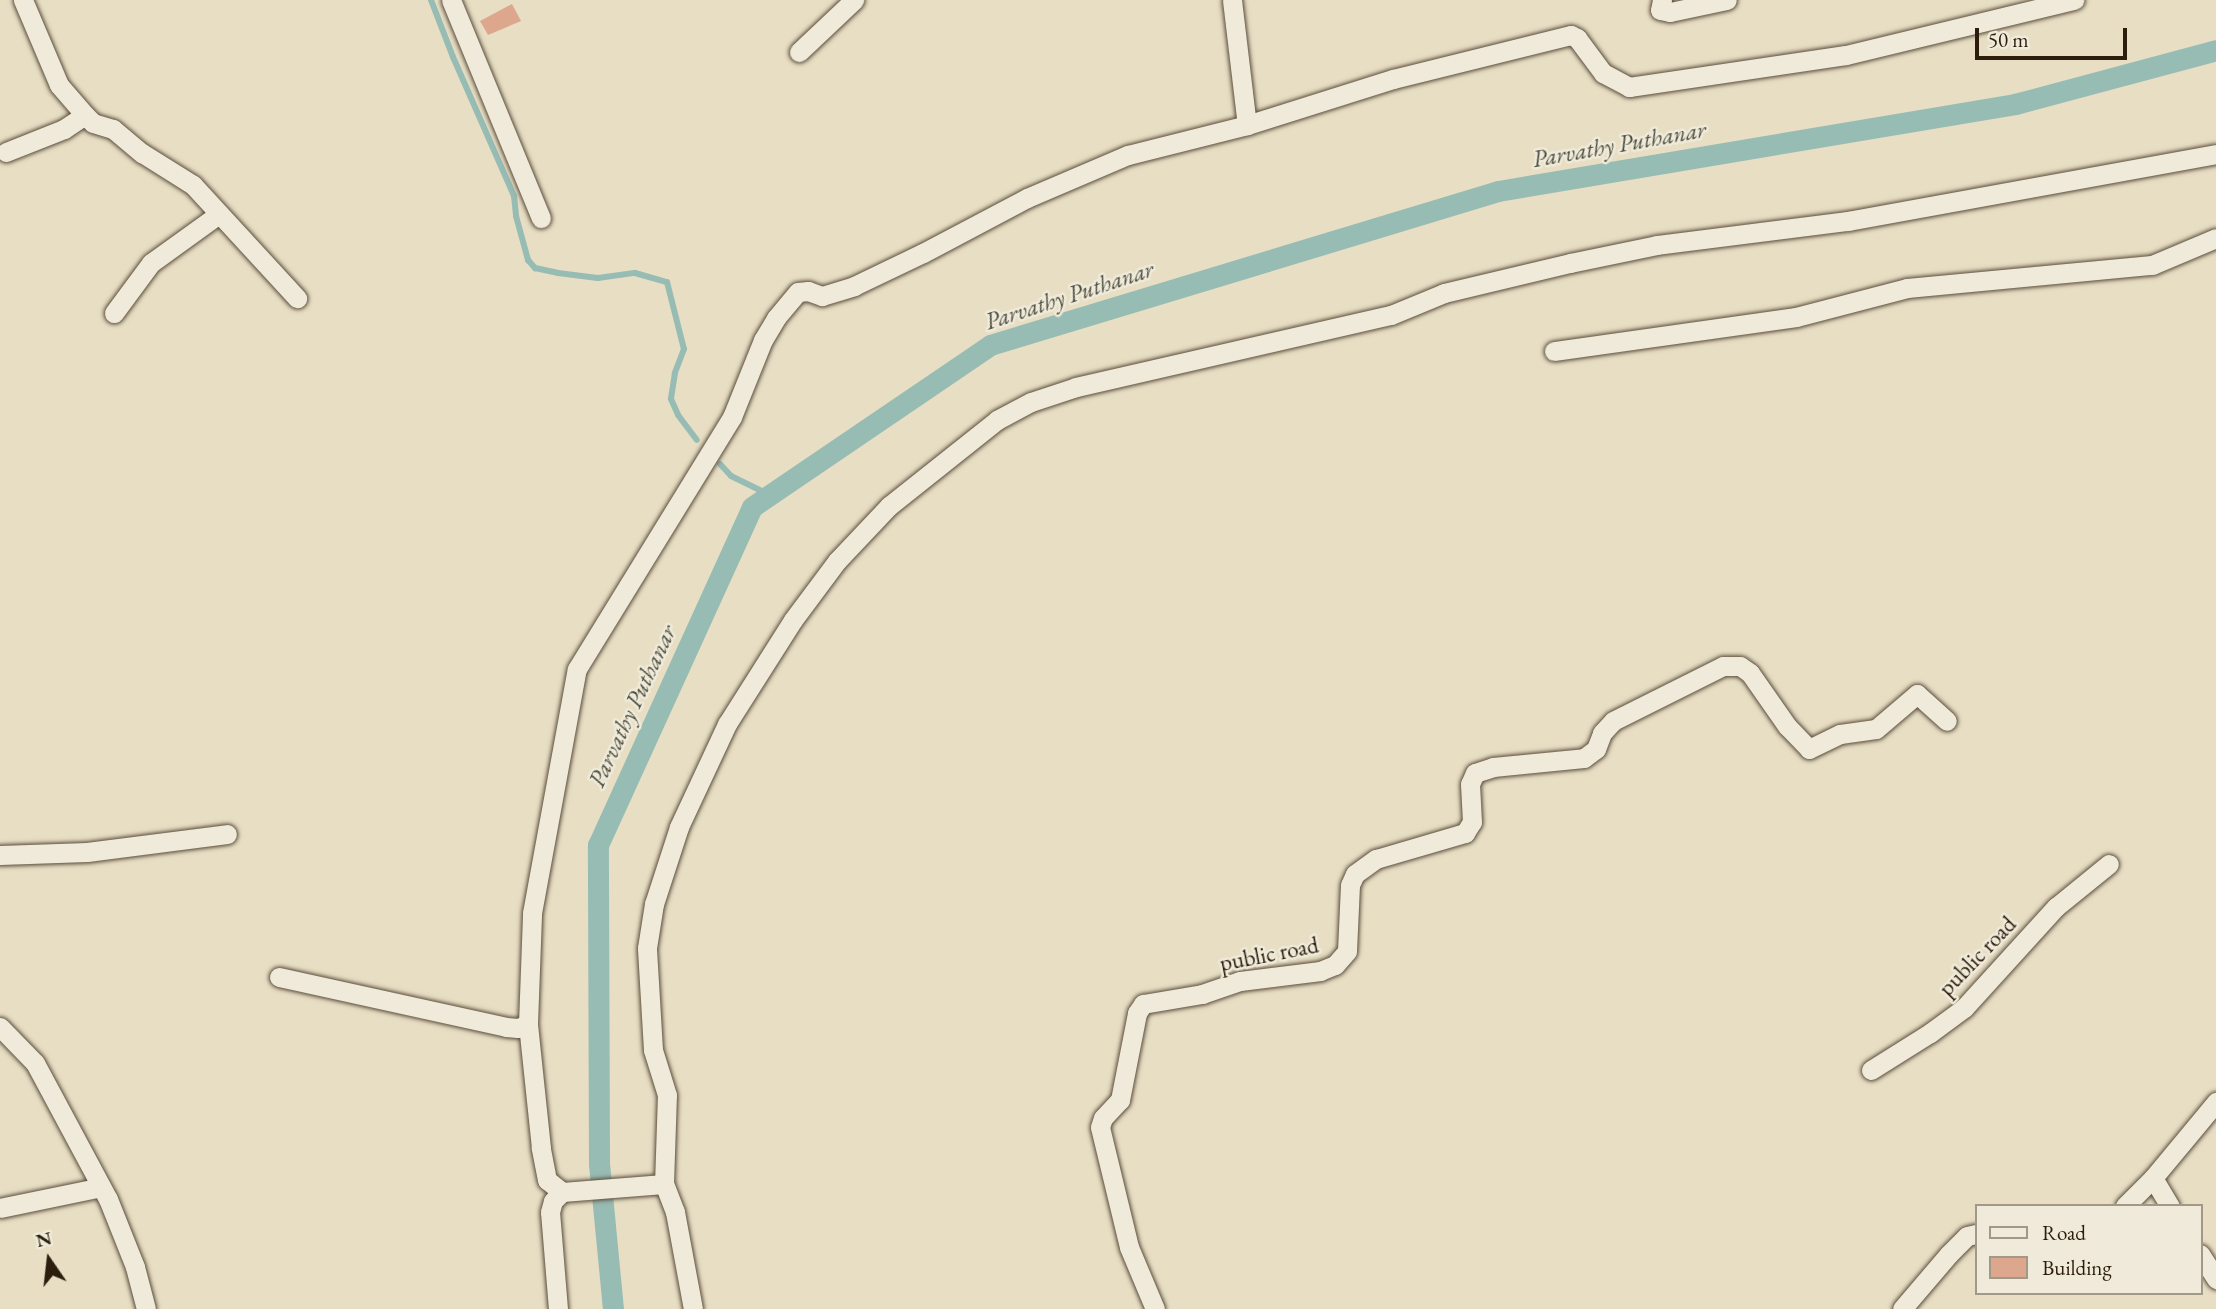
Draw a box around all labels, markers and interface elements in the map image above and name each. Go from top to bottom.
scale bar [1978,14,2130,58]
text: 50 m [1988,26,2029,53]
water label: Parvathy Puthanar [1530,115,1708,173]
water label: Parvathy Puthanar [981,254,1157,336]
water label: Parvathy Puthanar [582,620,682,792]
street label: public road [1932,910,2022,1002]
street label: public road [1217,931,1321,977]
legend [1974,1204,2202,1295]
text: Road [2042,1219,2086,1246]
north arrow [14,1225,84,1295]
text: N [33,1225,54,1253]
text: Building [2042,1254,2112,1281]

